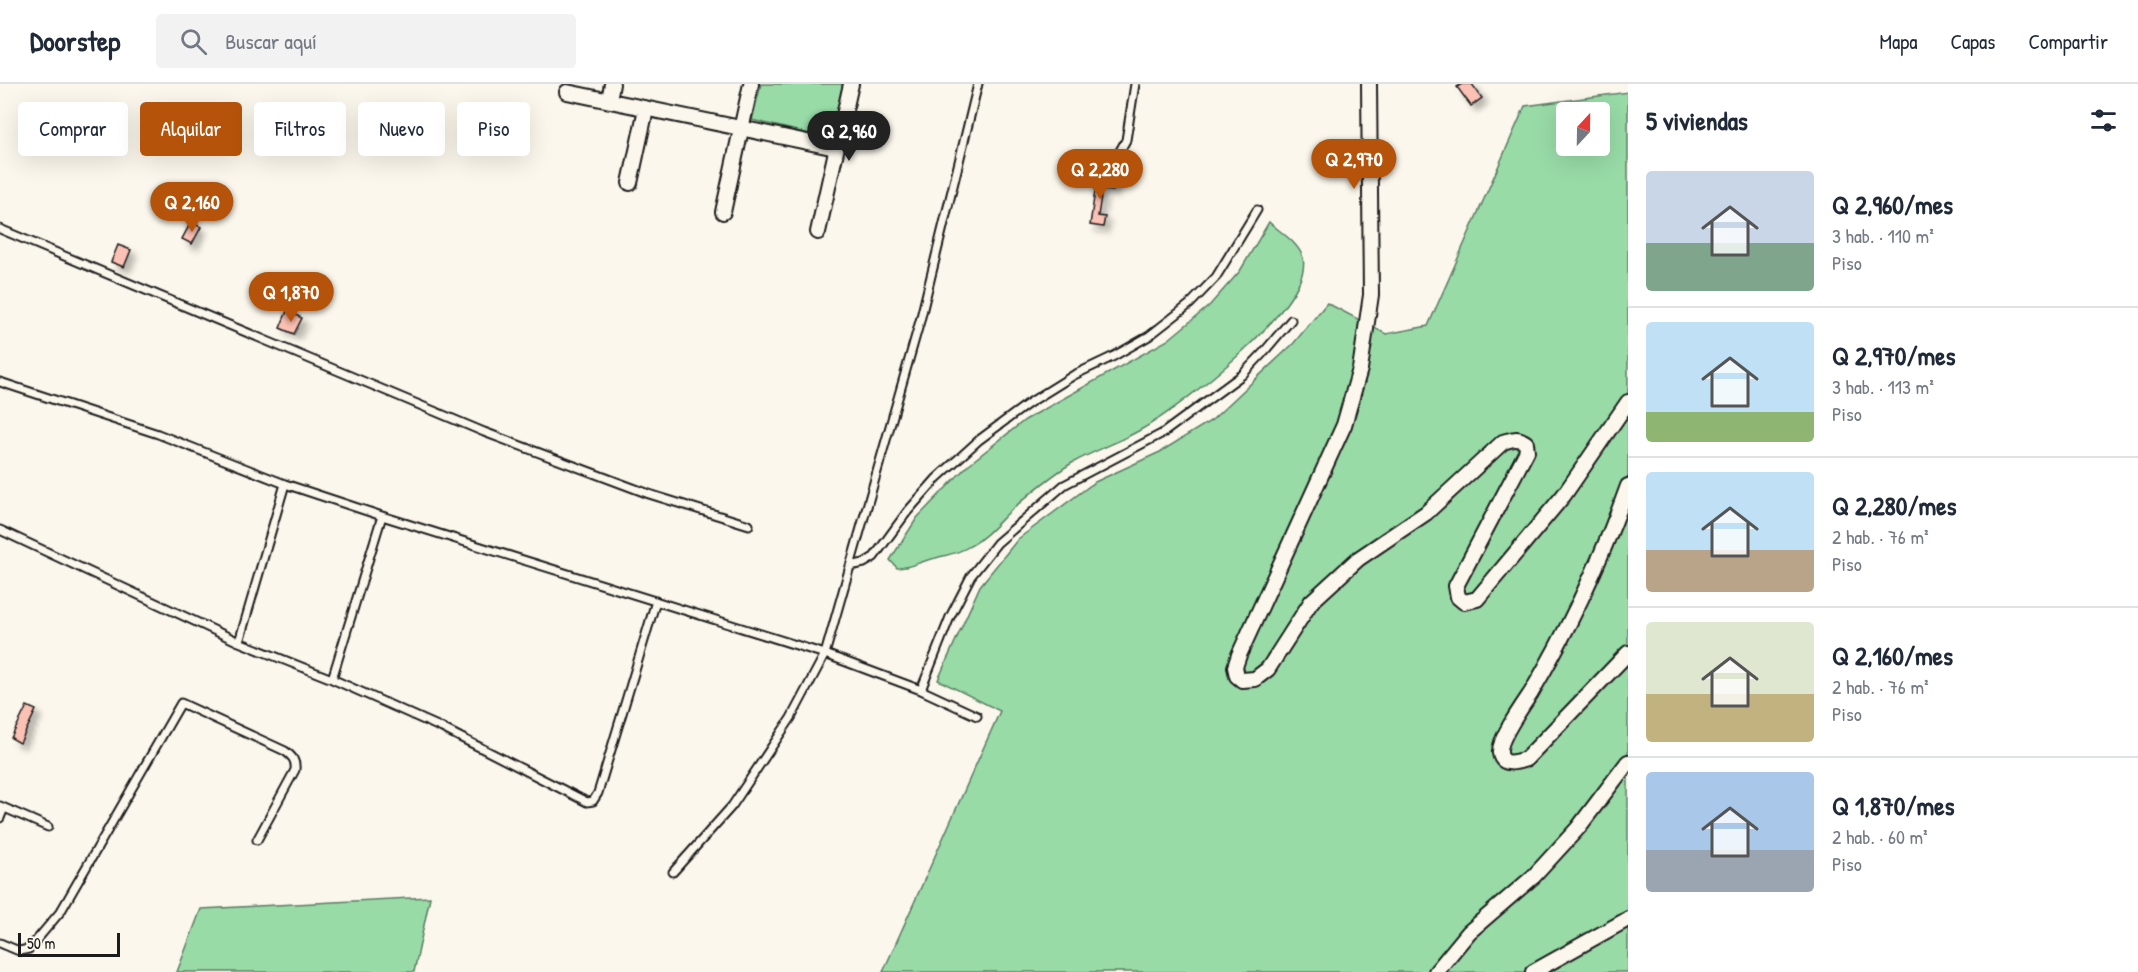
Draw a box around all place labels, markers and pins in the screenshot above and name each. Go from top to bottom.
pin: Q 2,960 [794,111,904,162]
pin: Q 2,970 [1299,139,1409,190]
pin: Q 2,280 [1045,149,1155,200]
pin: Q 2,160 [137,182,247,233]
pin: Q 1,870 [236,272,346,323]

